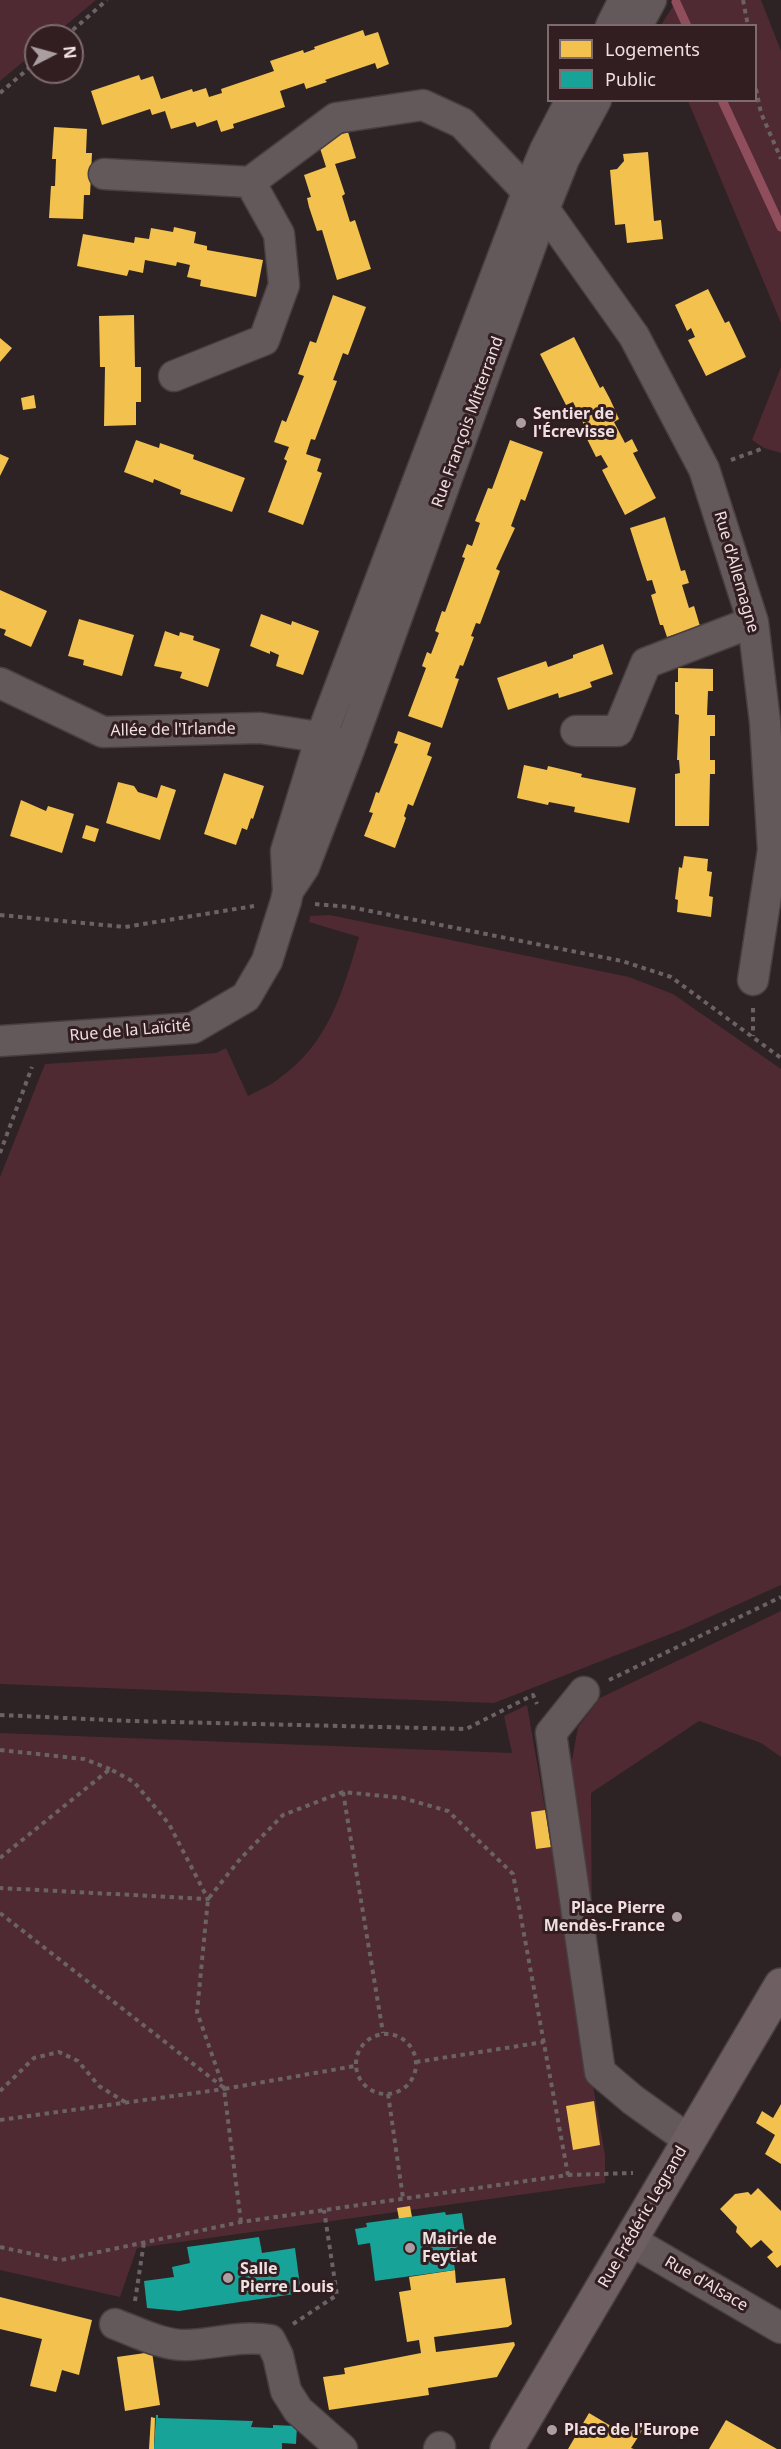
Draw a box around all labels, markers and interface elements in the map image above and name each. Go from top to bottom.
north arrow [24,24,84,84]
legend [547,24,757,102]
text: Logements [605,37,700,61]
text: N [58,45,82,60]
text: Public [605,67,656,91]
street label: Rue François Mitterrand [428,334,508,510]
place label: Sentier de l'Écrevisse [533,404,615,442]
marker: Sentier de l'Écrevisse [514,416,528,430]
street label: Rue d'Allemagne [709,509,763,635]
street label: Allée de l'Irlande [110,719,236,741]
street label: Rue de la Laïcité [69,1016,191,1046]
place label: Place Pierre Mendès-France [544,1898,665,1936]
marker: Place Pierre Mendès-France [670,1910,684,1924]
street label: Rue Frédéric Legrand [595,2143,691,2291]
place label: Mairie de Feytiat [422,2229,497,2267]
marker: Mairie de Feytiat [403,2241,417,2255]
street label: Rue d'Alsace [661,2252,751,2316]
place label: Salle Pierre Louis [240,2259,334,2297]
marker: Salle Pierre Louis [221,2271,235,2285]
place label: Place de l'Europe [564,2420,699,2440]
marker: Place de l'Europe [545,2423,559,2437]

